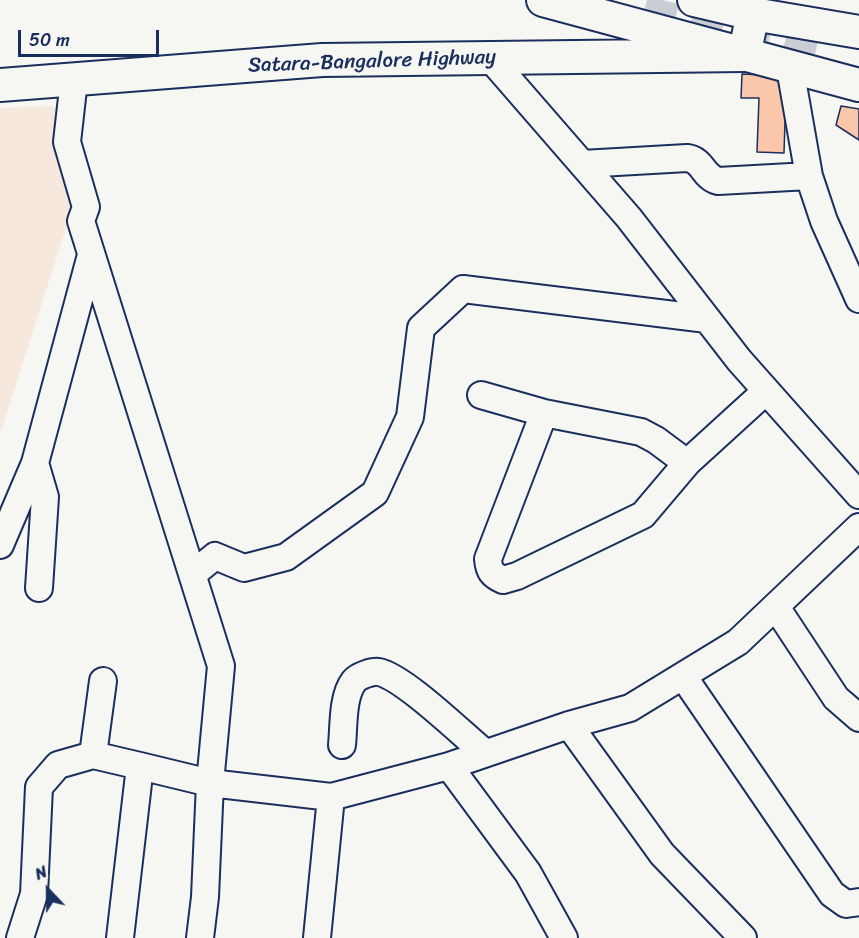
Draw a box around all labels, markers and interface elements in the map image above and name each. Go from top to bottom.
scale bar [21,18,162,56]
text: 50 m [29,24,70,56]
street label: Satara-Bangalore Highway [248,45,496,79]
text: N [30,857,52,888]
north arrow [18,860,78,920]

